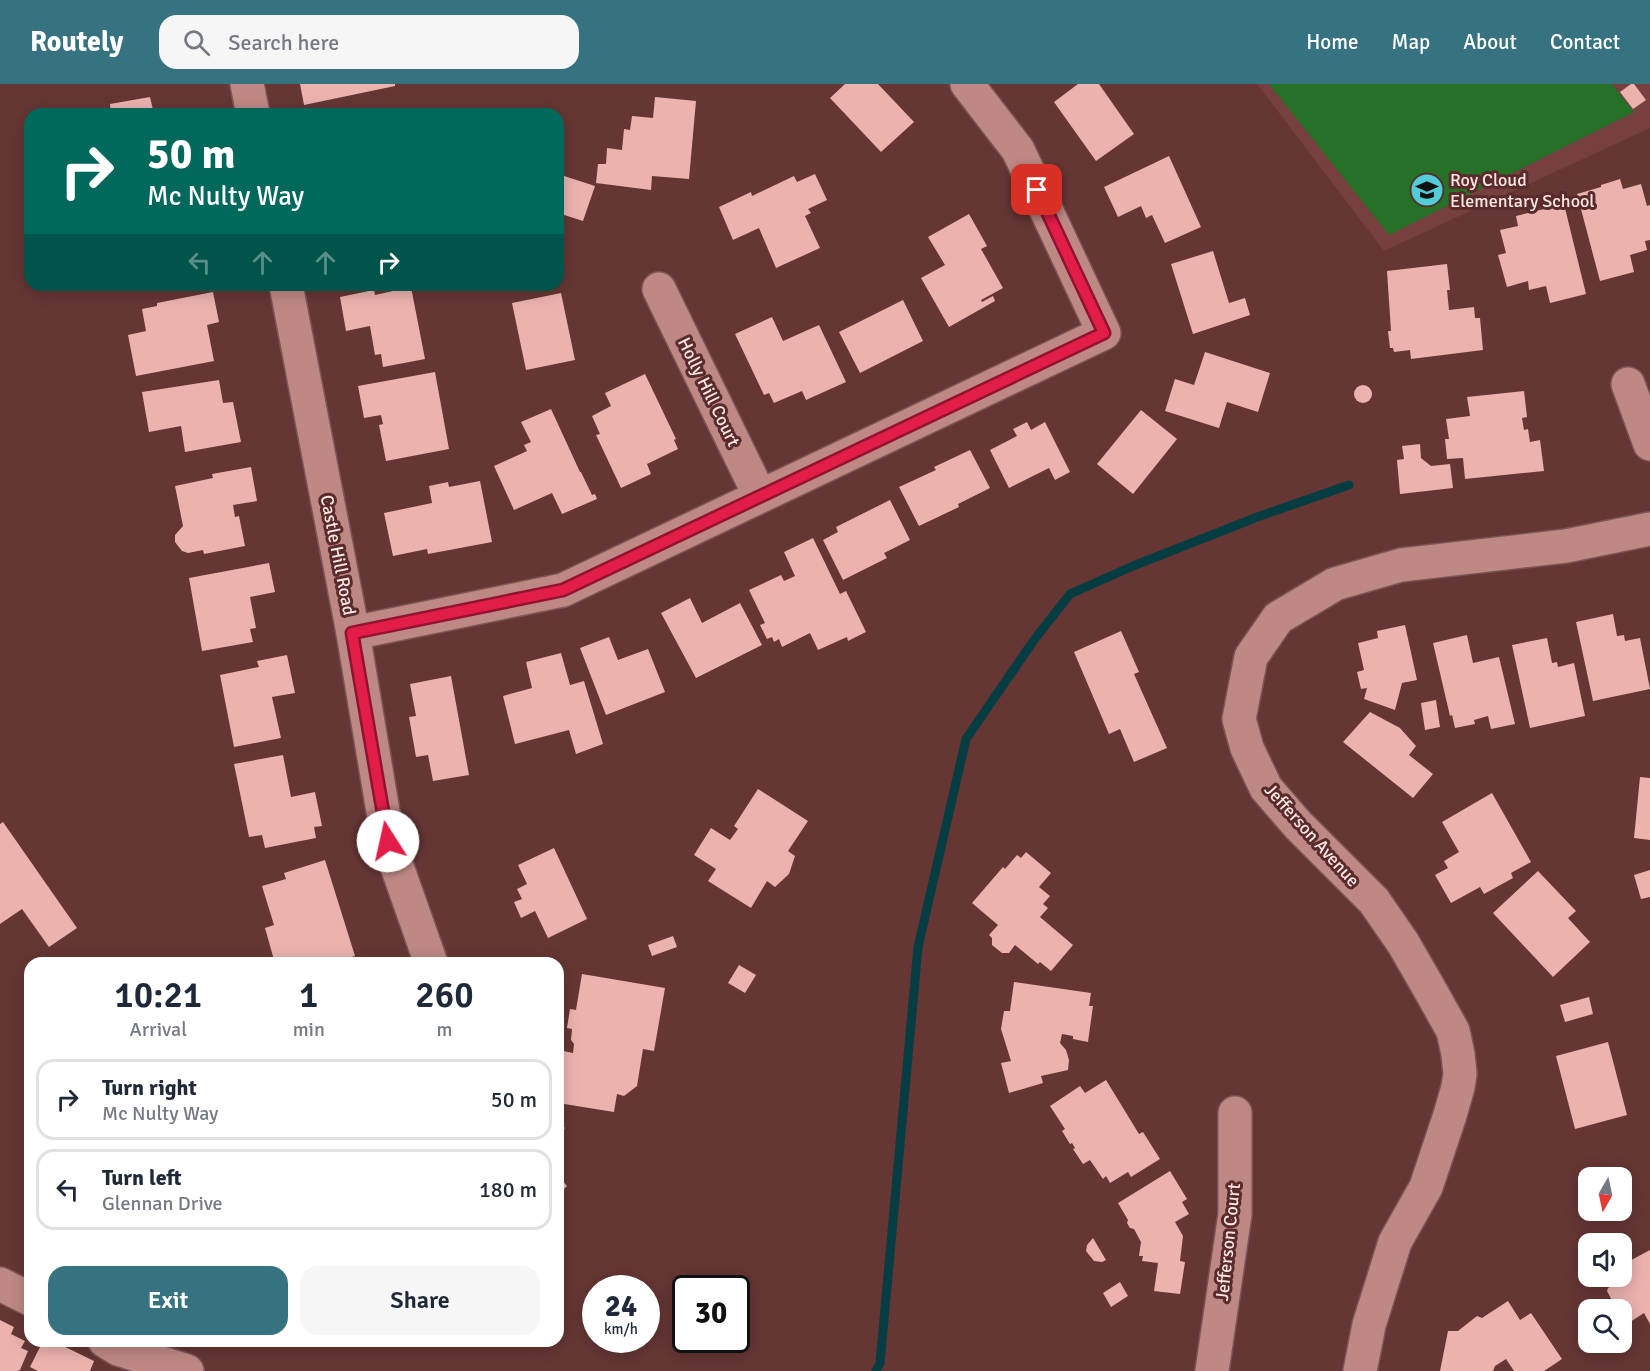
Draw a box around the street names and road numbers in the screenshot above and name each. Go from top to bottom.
street label: Holly Hill Court [673,334,745,450]
street label: Castle Hill Road [316,493,360,617]
street label: Jefferson Avenue [1260,779,1364,891]
street label: Jefferson Court [1211,1182,1245,1302]

